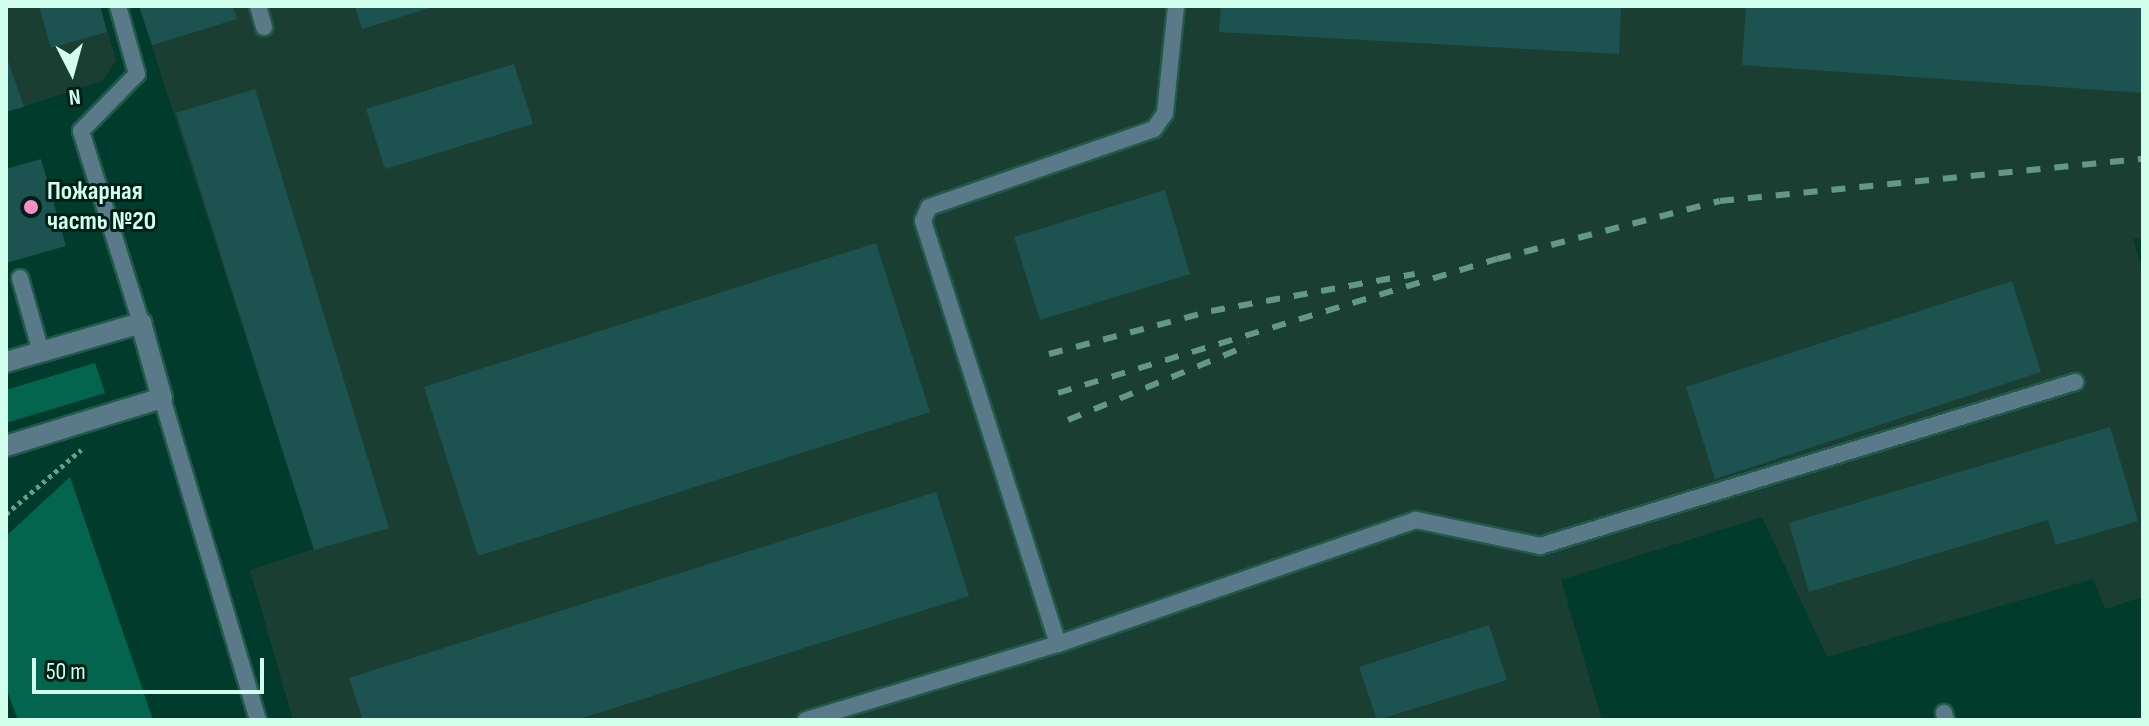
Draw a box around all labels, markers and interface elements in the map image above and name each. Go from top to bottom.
north arrow [32,32,112,112]
text: N [67,82,82,110]
place label: Пожарная часть №20 [47,176,156,238]
marker: Пожарная часть №20 [22,198,40,216]
scale bar [36,642,268,692]
text: 50 m [46,657,86,686]

